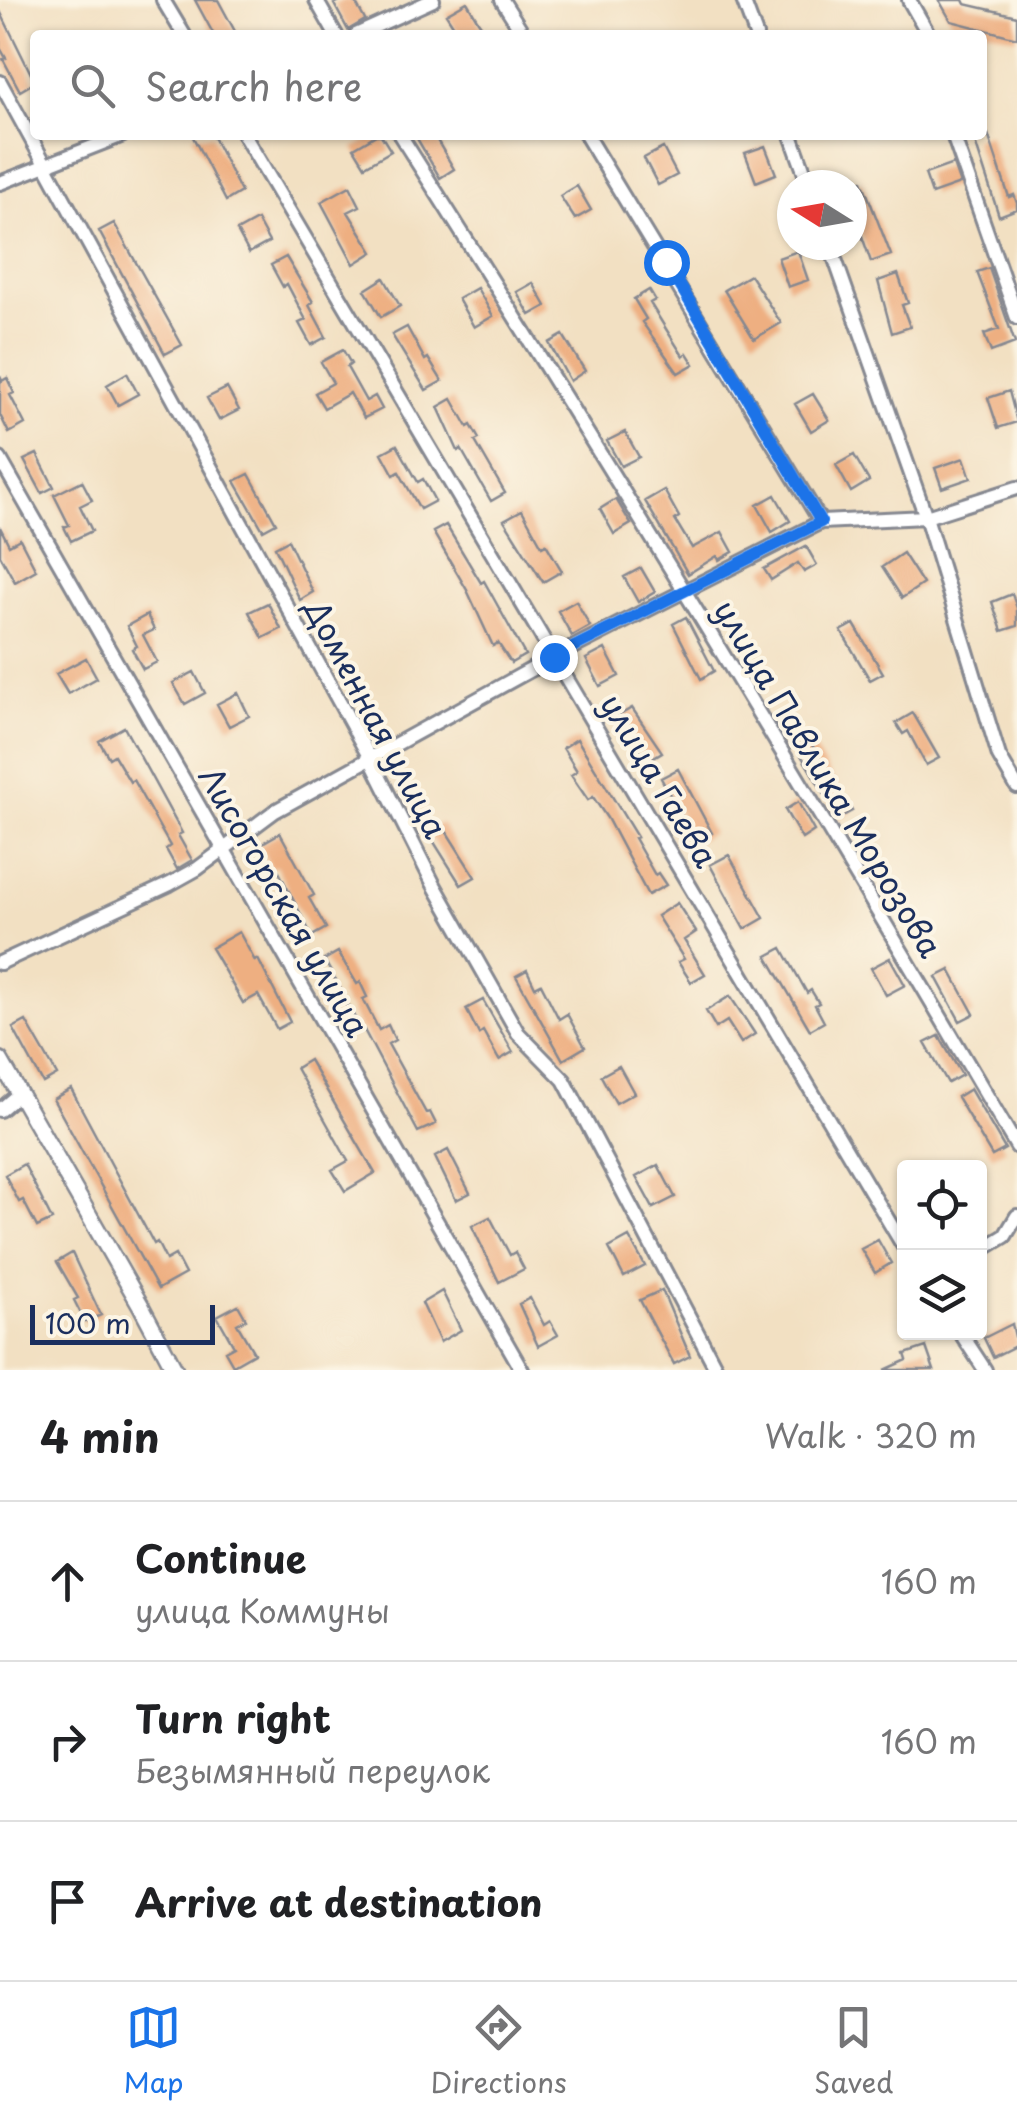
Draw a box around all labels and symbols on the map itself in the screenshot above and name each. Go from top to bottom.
north arrow [777,170,867,260]
route start [644,240,690,286]
street label: Доменная улица [293,589,460,846]
street label: улица Павлика Морозова [703,590,955,966]
route end [532,635,578,681]
street label: улица Гаева [589,684,731,876]
street label: Лисогорская улица [188,757,382,1045]
scale bar [30,1300,215,1344]

